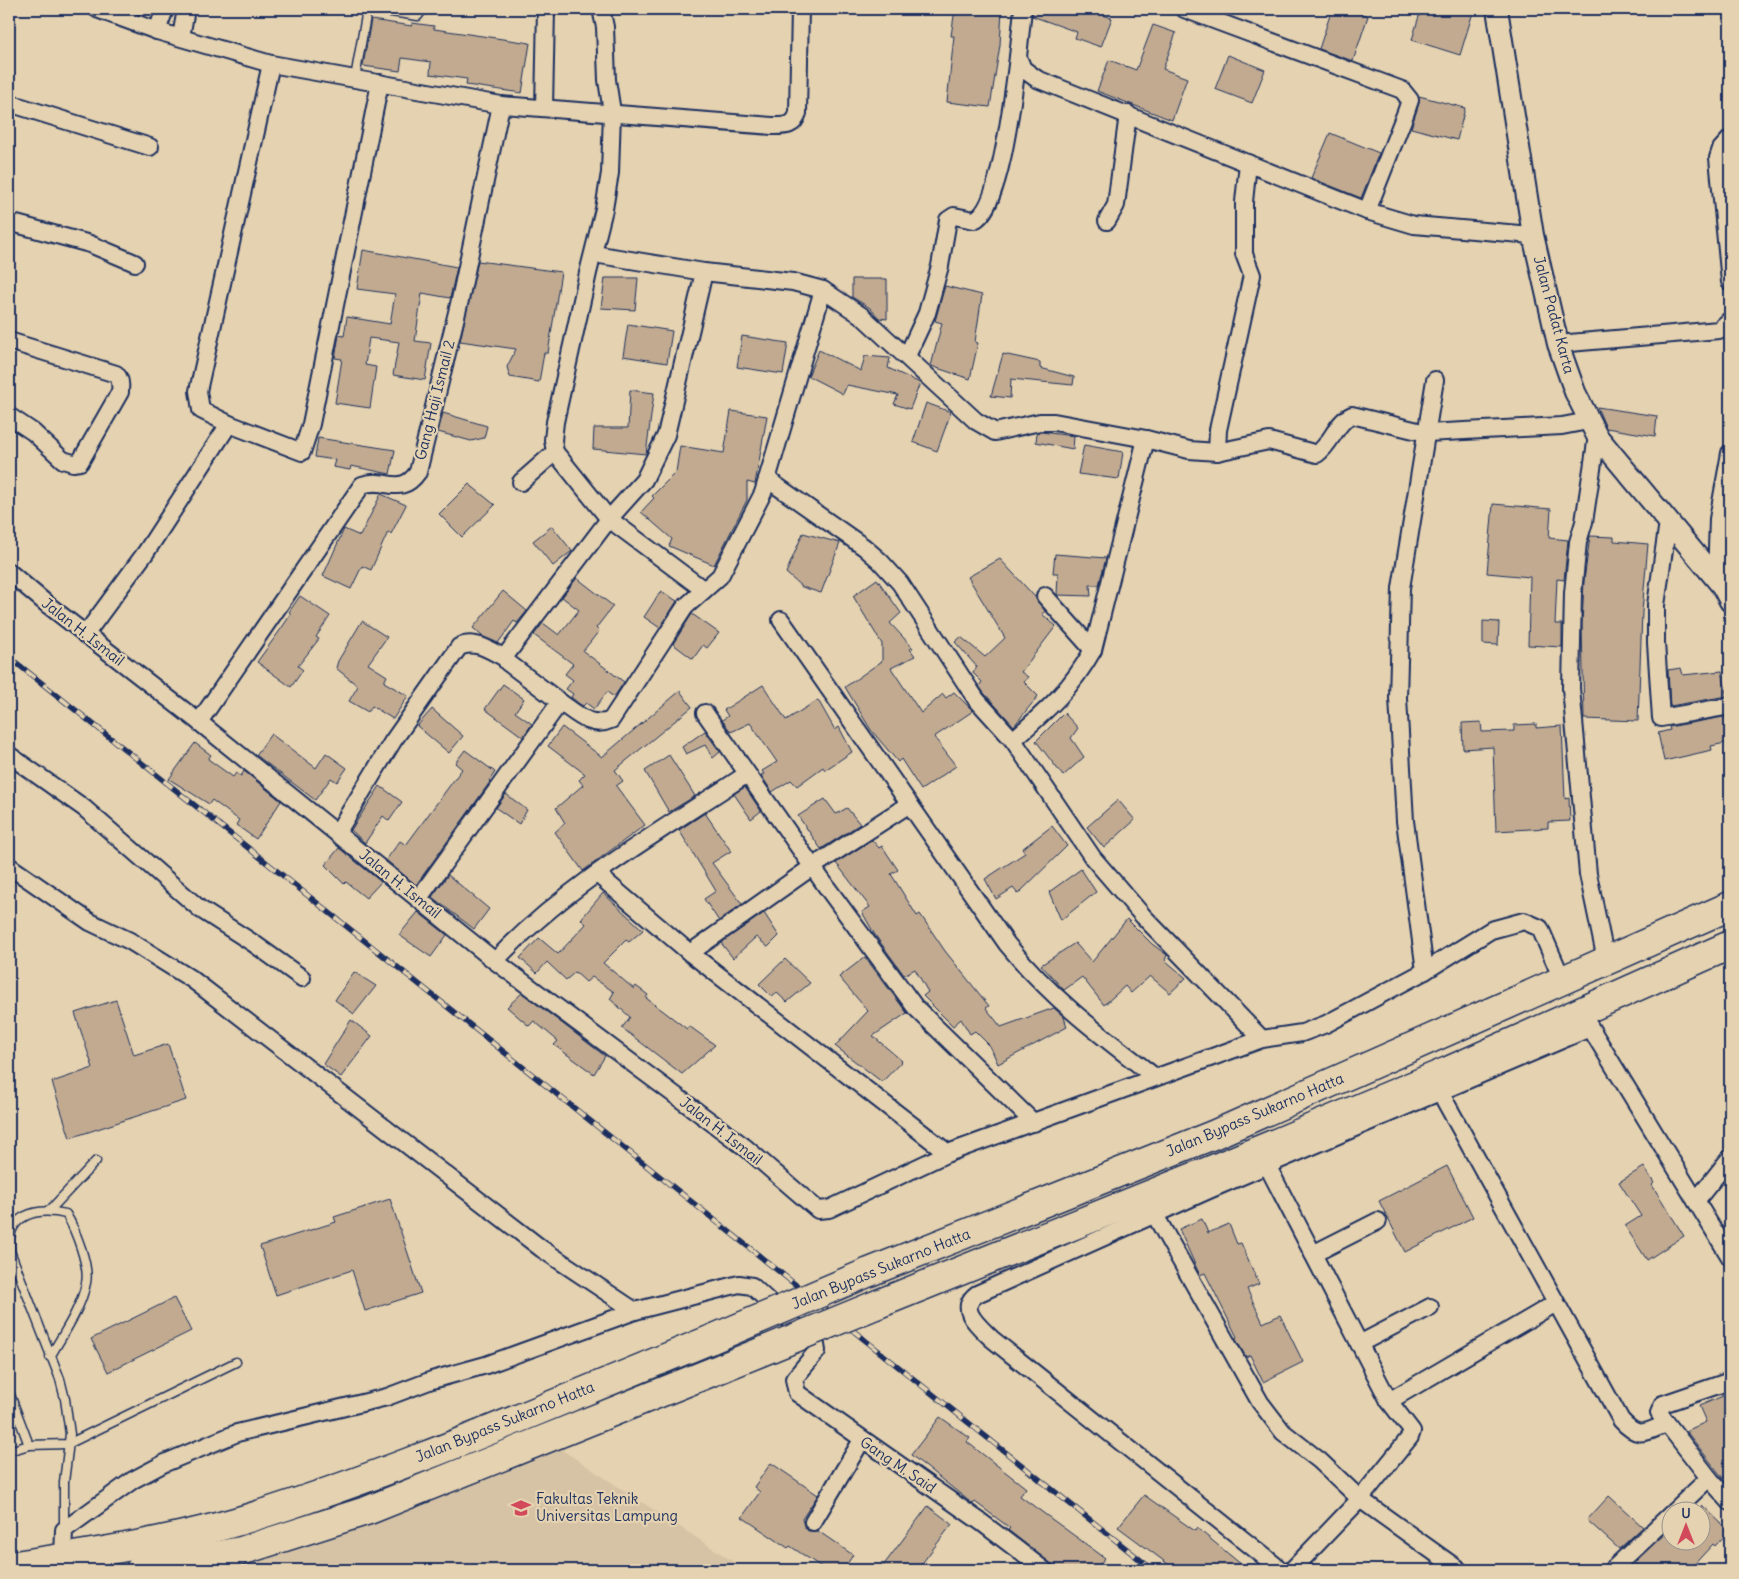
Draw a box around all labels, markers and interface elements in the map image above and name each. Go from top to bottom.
street label: Jalan Padat Karta [1530,254,1579,376]
street label: Gang Haji Ismail 2 [410,338,459,462]
street label: Jalan H. Ismail [38,593,128,670]
street label: Jalan H. Ismail [356,845,445,922]
street label: Jalan Bypass Sukarno Hatta [1163,1068,1347,1161]
street label: Jalan H. Ismail [676,1092,766,1169]
street label: Jalan Bypass Sukarno Hatta [789,1224,973,1313]
street label: Jalan Bypass Sukarno Hatta [413,1377,597,1466]
street label: Gang M. Said [857,1432,940,1497]
place label: Fakultas Teknik Universitas Lampung [536,1489,678,1525]
school or university icon: Fakultas Teknik Universitas Lampung [510,1497,532,1519]
north arrow [1662,1502,1712,1552]
text: U [1681,1504,1691,1522]

